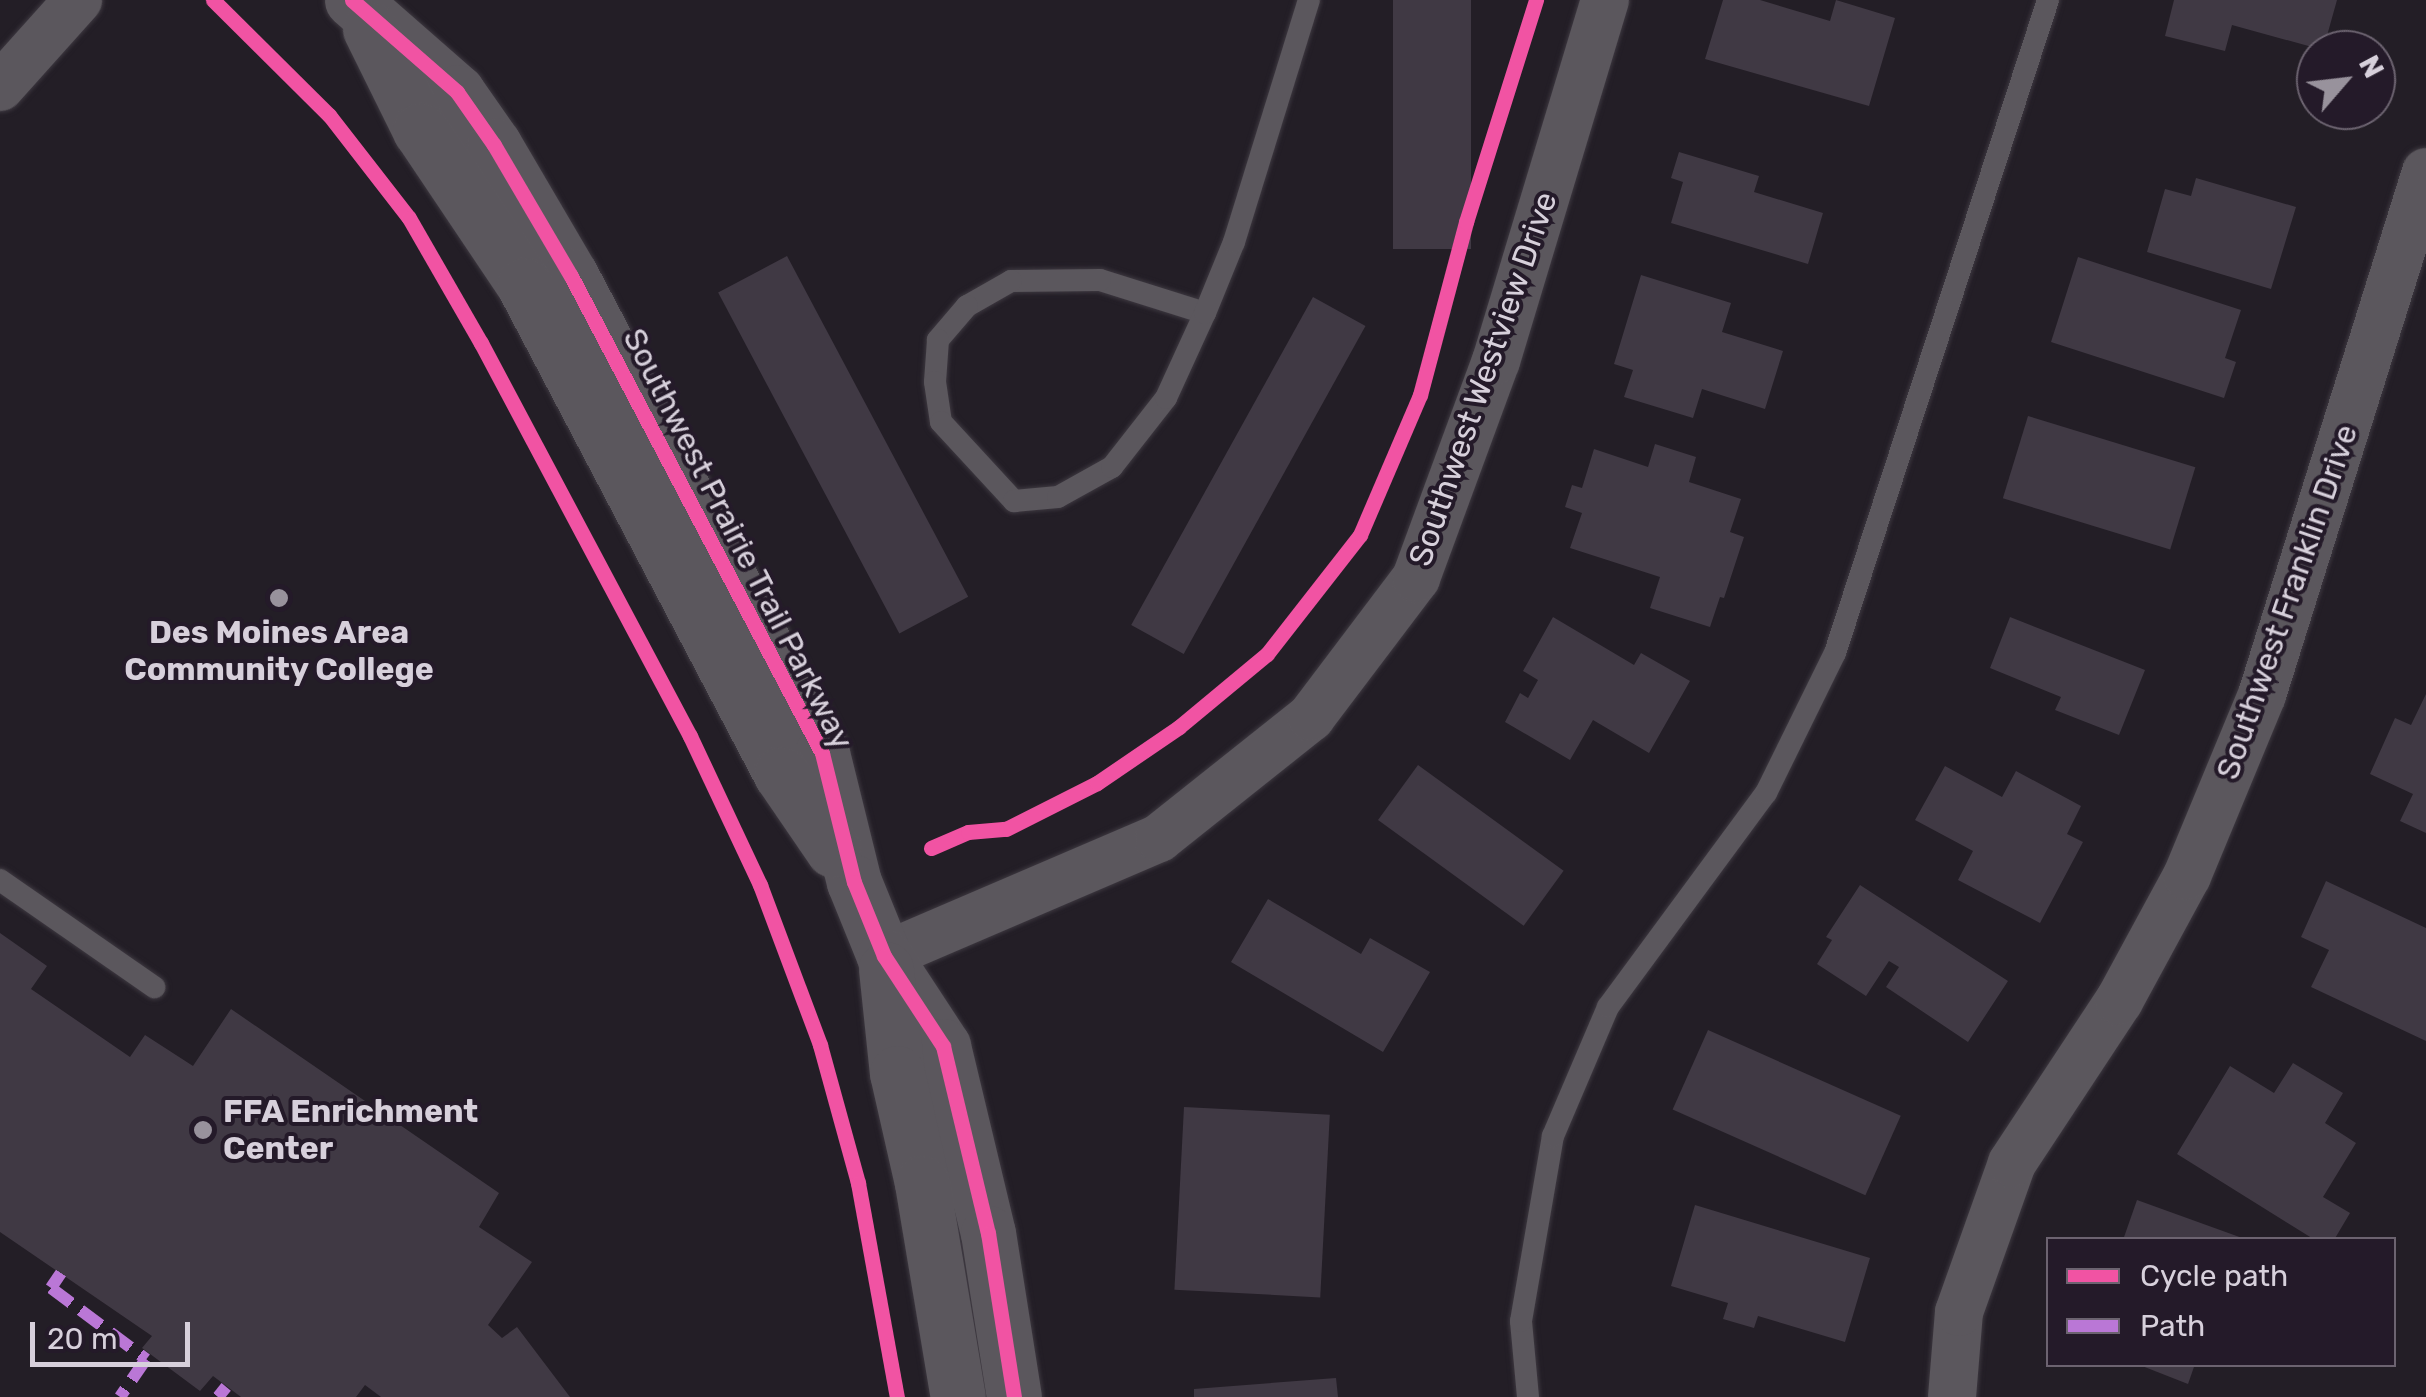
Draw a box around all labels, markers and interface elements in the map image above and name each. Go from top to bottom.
north arrow [2296,30,2396,130]
text: N [2352,50,2390,83]
street label: Southwest Westview Drive [1401,186,1565,572]
street label: Southwest Prairie Trail Parkway [615,322,861,756]
street label: Southwest Franklin Drive [2208,420,2366,784]
marker: Des Moines Area Community College [268,587,290,609]
place label: Des Moines Area Community College [124,614,434,689]
place label: FFA Enrichment Center [223,1093,479,1168]
marker: FFA Enrichment Center [192,1119,214,1141]
legend [2046,1237,2396,1367]
text: Cycle path [2140,1258,2288,1294]
scale bar [35,1302,195,1364]
text: Path [2140,1308,2205,1344]
text: 20 m [47,1321,118,1357]

